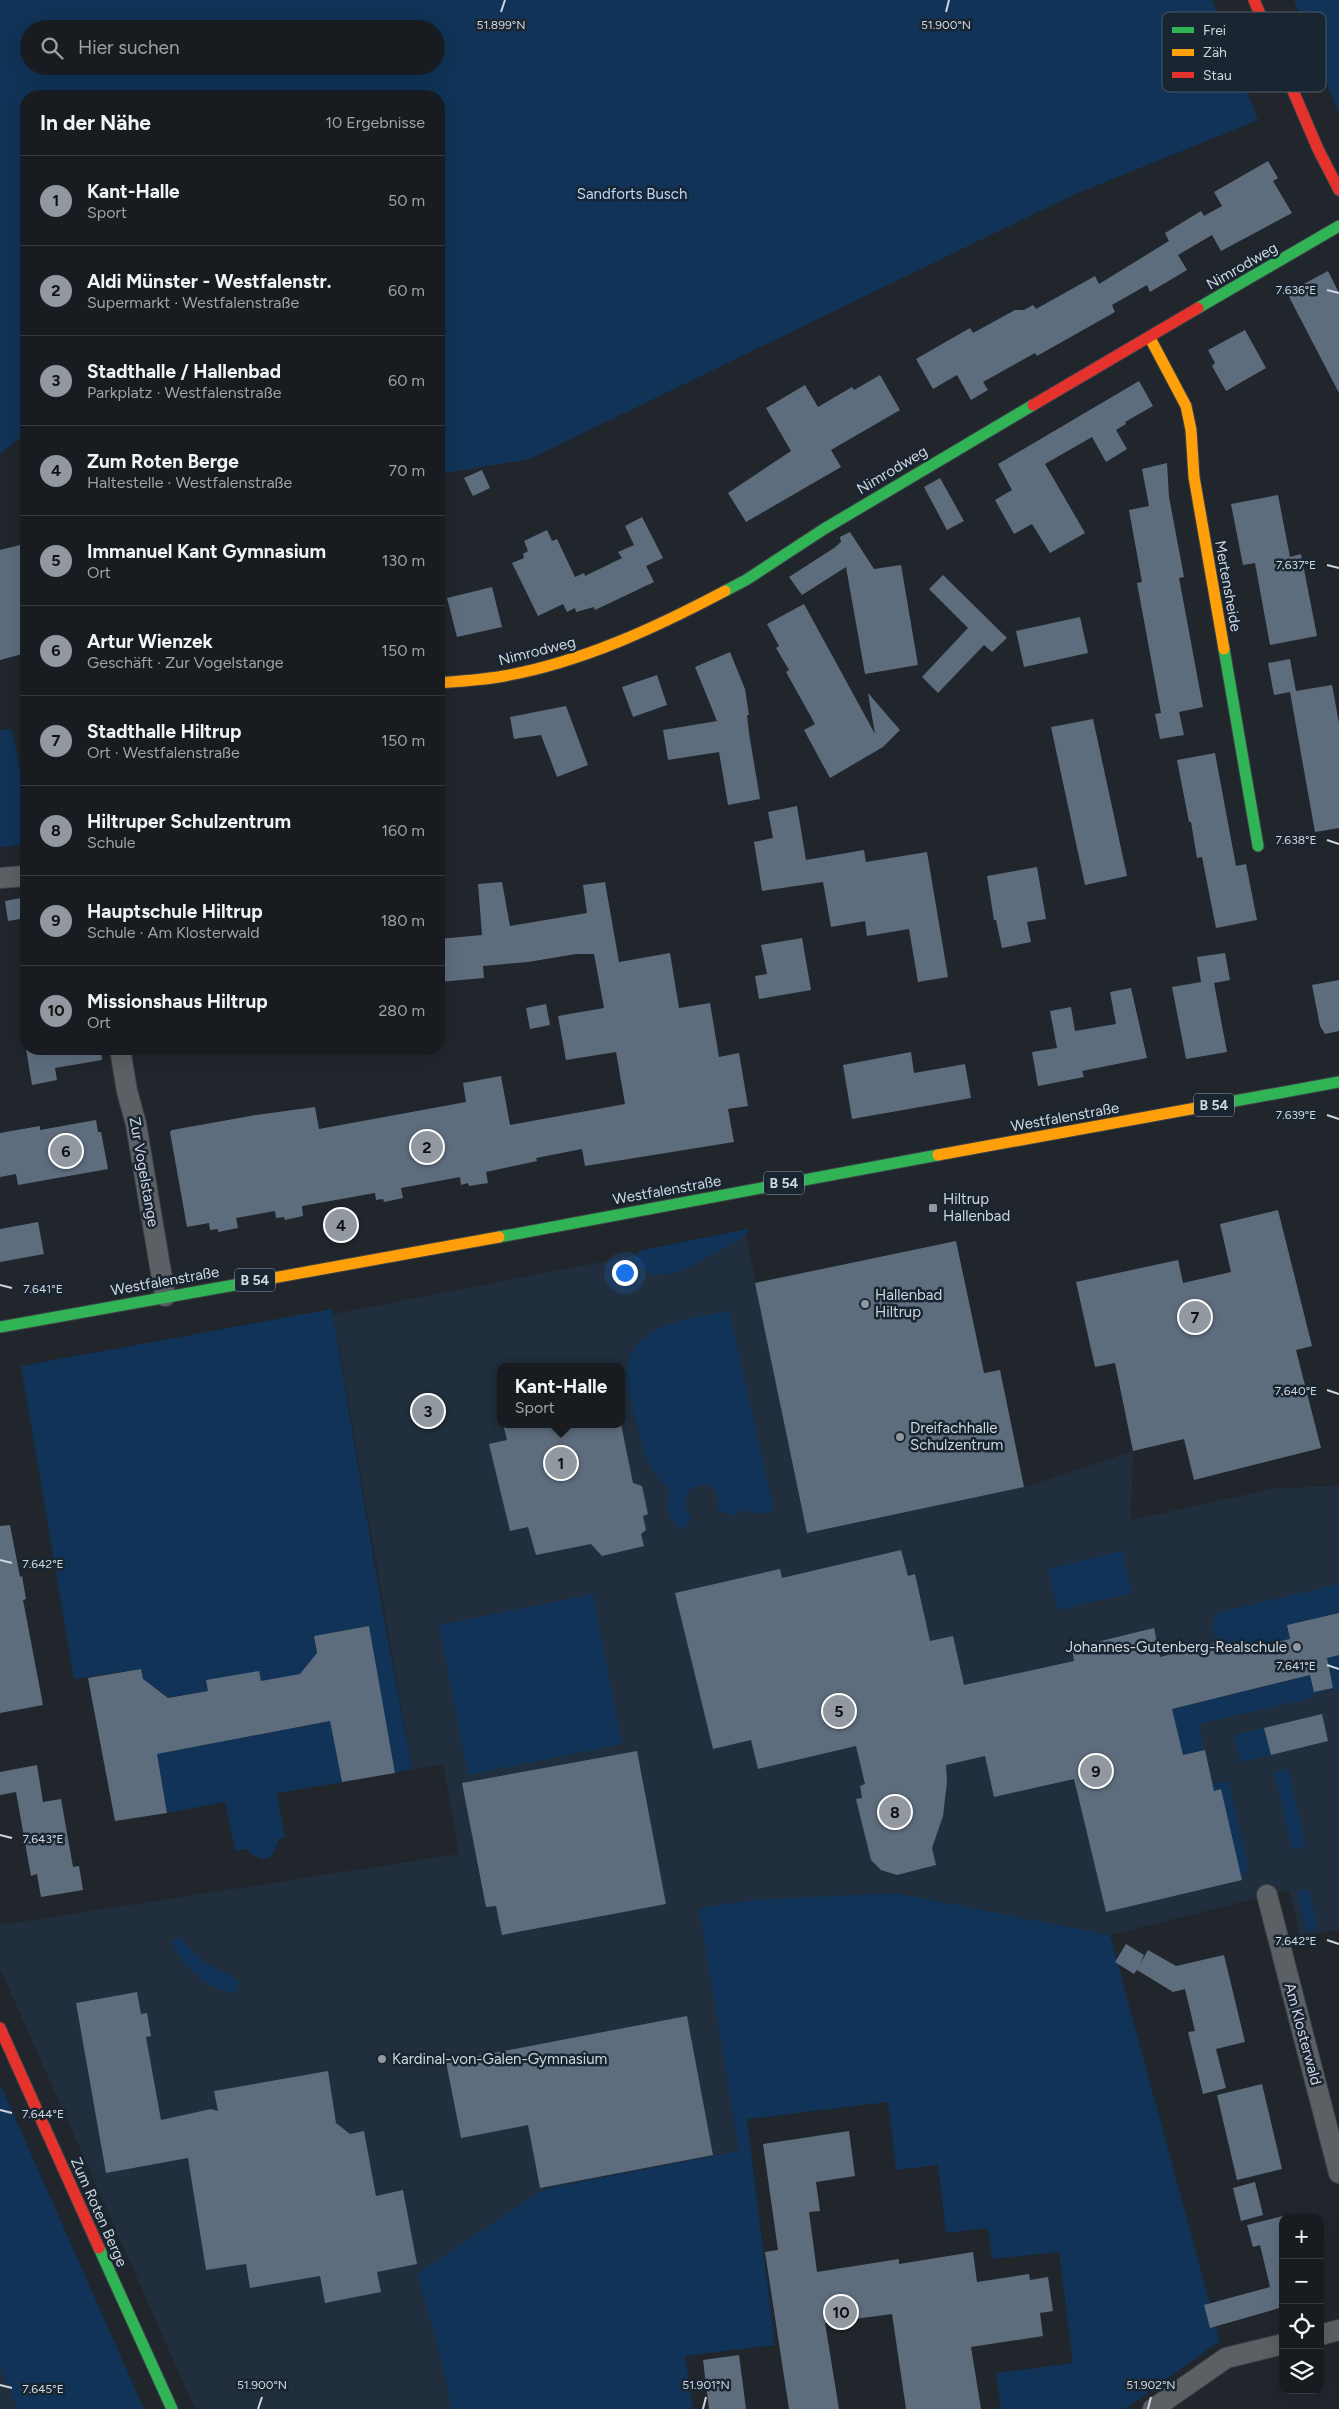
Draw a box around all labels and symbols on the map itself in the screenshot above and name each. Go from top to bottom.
legend [1162,12,1326,92]
text: 51.899°N [476,18,526,32]
text: 51.900°N [921,18,971,32]
text: Frei [1203,22,1226,39]
text: Zäh [1203,44,1227,61]
text: Stau [1203,67,1232,84]
park label: Sandforts Busch [577,185,687,203]
street label: Nimrodweg [1203,238,1281,294]
text: 7.636°E [1276,283,1316,297]
street label: Nimrodweg [854,442,930,498]
street label: Mertensheide [1211,539,1245,633]
text: 7.637°E [1276,558,1316,572]
street label: Nimrodweg [496,633,578,669]
text: 7.638°E [1275,833,1317,847]
road number: B 54 [1194,1094,1234,1116]
street label: Westfalenstraße [1009,1099,1121,1135]
text: 7.639°E [1276,1108,1316,1122]
street label: Zur Vogelstange [125,1116,163,1228]
pin: 2 [411,1128,443,1166]
pin: 6 [50,1132,82,1170]
street label: Westfalenstraße [611,1172,723,1208]
road number: B 54 [764,1172,804,1194]
place label: Hiltrup Hallenbad [943,1190,1010,1225]
marker: Hiltrup Hallenbad [927,1202,939,1214]
pin: 4 [325,1206,357,1244]
your location [612,1260,638,1286]
street label: Westfalenstraße [109,1263,221,1299]
road number: B 54 [235,1268,275,1292]
text: 7.641°E [23,1282,63,1296]
place label: Hallenbad Hiltrup [875,1286,942,1321]
marker: Hallenbad Hiltrup [859,1298,871,1310]
pin: 7 [1179,1298,1211,1336]
text: 7.640°E [1275,1384,1317,1398]
pin: 3 [412,1392,444,1430]
place label: Dreifachhalle Schulzentrum [910,1419,1003,1454]
marker: Dreifachhalle Schulzentrum [894,1431,906,1443]
pin: 1 [545,1444,577,1482]
text: 7.642°E [22,1557,64,1571]
place label: Johannes-Gutenberg-Realschule [1065,1638,1287,1656]
marker: Johannes-Gutenberg-Realschule [1291,1641,1303,1653]
text: 7.641°E [1276,1659,1316,1673]
pin: 5 [823,1692,855,1730]
pin: 9 [1080,1752,1112,1790]
pin: 8 [879,1793,911,1831]
text: 7.643°E [22,1832,64,1846]
text: 7.642°E [1275,1934,1317,1948]
street label: Am Klosterwald [1281,1981,1325,2087]
place label: Kardinal-von-Galen-Gymnasium [392,2050,607,2068]
marker: Kardinal-von-Galen-Gymnasium [376,2053,388,2065]
text: 7.644°E [22,2107,64,2121]
street label: Zum Roten Berge [67,2154,131,2270]
pin: 10 [825,2293,857,2331]
text: 51.900°N [237,2378,287,2392]
text: 51.901°N [682,2378,730,2392]
text: 51.902°N [1126,2378,1176,2392]
text: 7.645°E [22,2382,64,2396]

